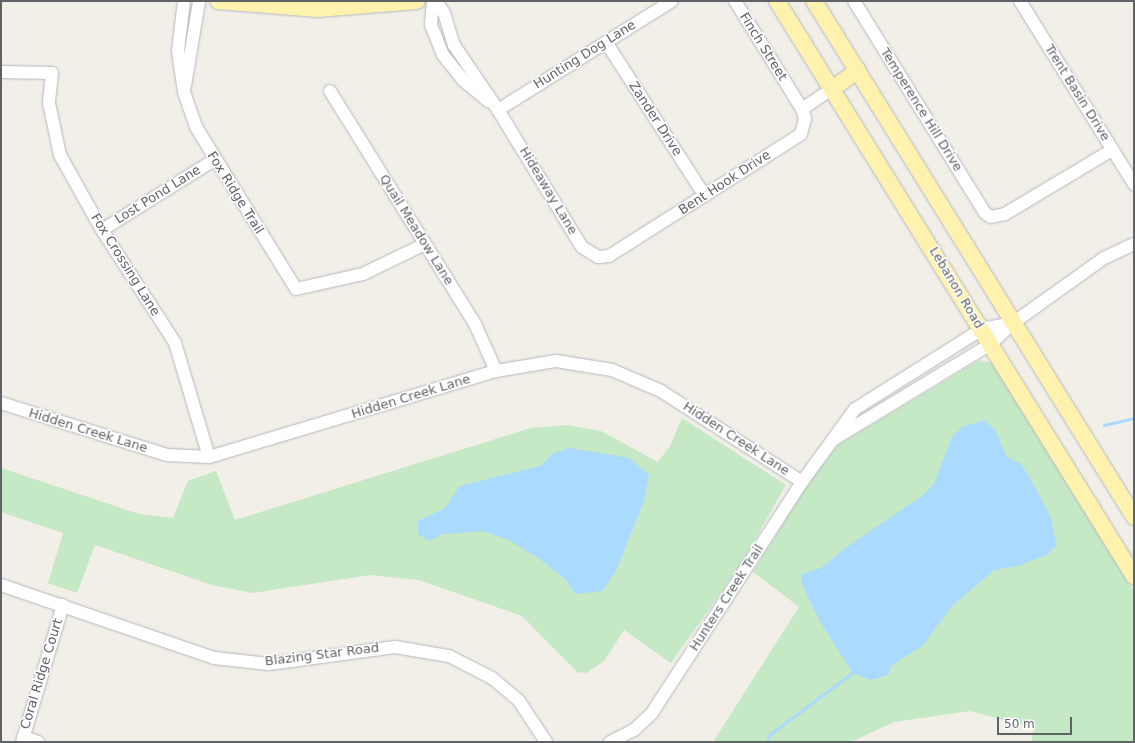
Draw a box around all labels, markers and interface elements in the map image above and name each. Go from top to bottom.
street label: Finch Street [736,10,790,84]
street label: Hunting Dog Lane [531,17,639,93]
street label: Trent Basin Drive [1041,42,1113,144]
street label: Temperence Hill Drive [877,45,965,175]
street label: Zander Drive [625,79,685,159]
street label: Hideaway Lane [516,144,580,238]
street label: Bent Hook Drive [676,147,774,219]
street label: Fox Ridge Trail [203,149,267,237]
street label: Lost Pond Lane [112,162,204,228]
street label: Quail Meadow Lane [376,172,456,288]
street label: Fox Crossing Lane [87,211,163,319]
street label: Lebanon Road [926,244,986,332]
street label: Hidden Creek Lane [350,371,472,423]
street label: Hidden Creek Lane [680,399,792,479]
street label: Hidden Creek Lane [27,405,149,457]
street label: Hunters Creek Trail [687,542,767,654]
street label: Coral Ridge Court [18,617,66,731]
street label: Blazing Star Road [264,640,380,670]
scale bar [999,709,1074,735]
text: 50 m [1004,717,1035,731]

